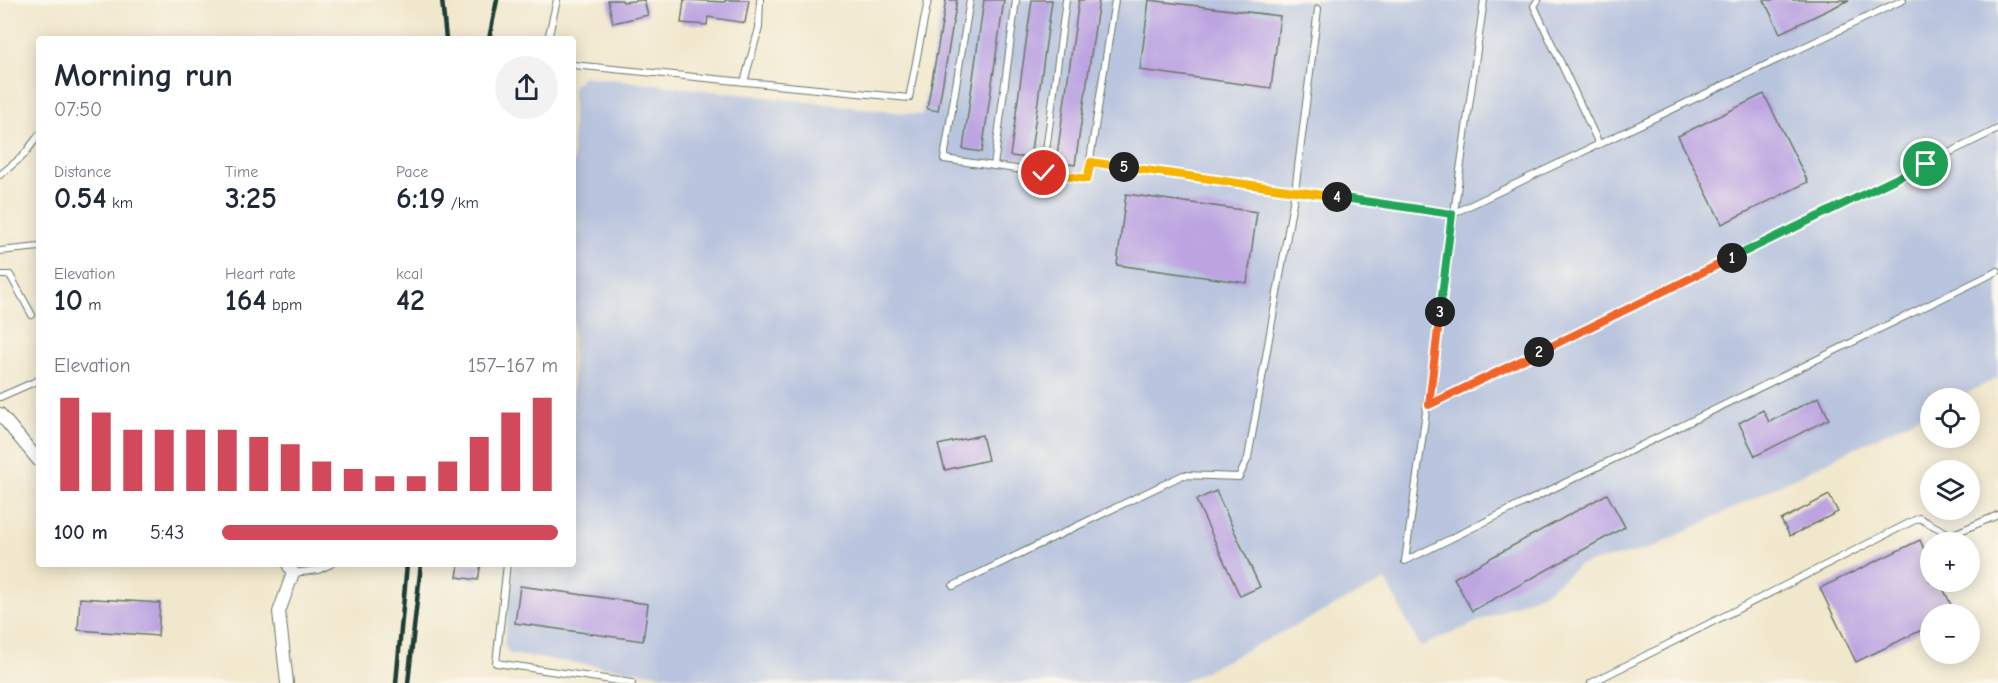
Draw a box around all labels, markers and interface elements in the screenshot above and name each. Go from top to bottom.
text: Morning run [54,56,233,94]
button: share [495,56,558,119]
text: 07:50 [54,98,102,121]
pin [1900,138,1951,189]
pin [1018,147,1069,198]
icon: arrive [1909,147,1942,180]
pin: 5 [1109,152,1139,182]
icon: check [1027,156,1060,189]
text: 5 [1120,158,1128,176]
text: Distance [54,163,111,181]
text: Time [225,163,258,181]
text: Pace [396,163,428,181]
text: 0.54 [54,181,107,216]
text: 3:25 [225,181,277,216]
text: 6:19 [396,181,445,216]
pin: 4 [1322,182,1352,212]
text: 4 [1333,188,1341,206]
text: km [107,194,133,212]
text: /km [445,194,479,212]
pin: 1 [1717,243,1747,273]
text: 1 [1729,249,1735,267]
text: Elevation [54,265,115,283]
text: Heart rate [225,265,296,283]
text: kcal [396,265,423,283]
text: 10 [54,283,83,318]
text: 164 [225,283,267,318]
text: 42 [396,283,425,318]
text: m [83,296,102,314]
text: bpm [267,296,302,314]
pin: 3 [1425,297,1455,327]
text: 3 [1436,303,1444,321]
pin: 2 [1524,337,1554,367]
text: 2 [1535,343,1543,361]
text: Elevation [54,354,131,377]
text: 157–167 m [468,354,558,377]
map controls [1920,388,1980,664]
button: locate [1920,388,1980,448]
button: layers [1920,460,1980,520]
text: 100 m [54,521,108,544]
text: 5:43 [150,521,184,544]
button: + [1920,532,1980,592]
button: − [1920,604,1980,664]

